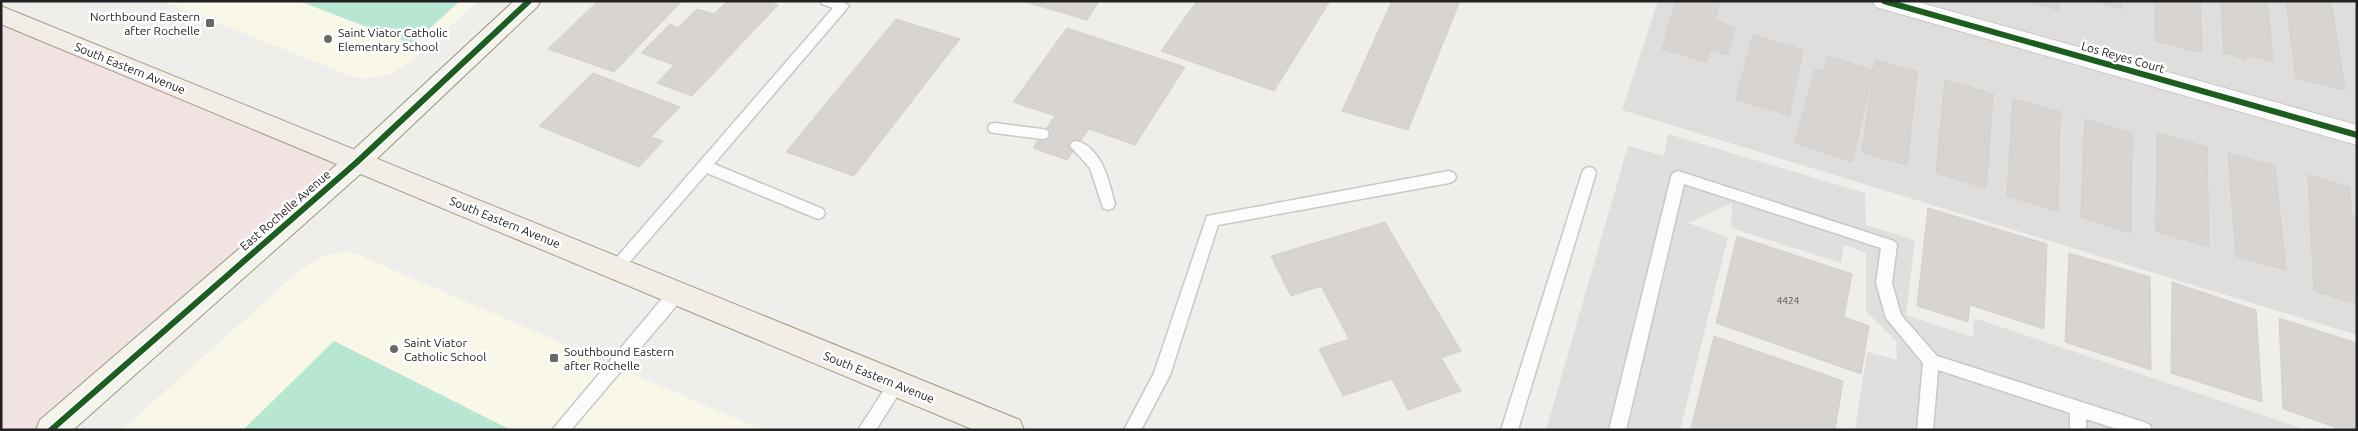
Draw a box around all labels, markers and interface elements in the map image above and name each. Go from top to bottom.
place label: Northbound Eastern after Rochelle [90,10,200,37]
marker: Northbound Eastern after Rochelle [204,17,216,29]
place label: Saint Viator Catholic Elementary School [338,26,448,53]
marker: Saint Viator Catholic Elementary School [322,33,334,45]
street label: Los Reyes Court [2080,39,2166,75]
street label: South Eastern Avenue [73,40,187,96]
street label: East Rochelle Avenue [237,167,333,253]
street label: South Eastern Avenue [448,194,562,250]
house number: 4424 [1777,295,1800,306]
place label: Saint Viator Catholic School [404,336,486,363]
marker: Saint Viator Catholic School [388,343,400,355]
place label: Southbound Eastern after Rochelle [564,345,674,372]
street label: South Eastern Avenue [822,349,936,405]
marker: Southbound Eastern after Rochelle [548,352,560,364]

